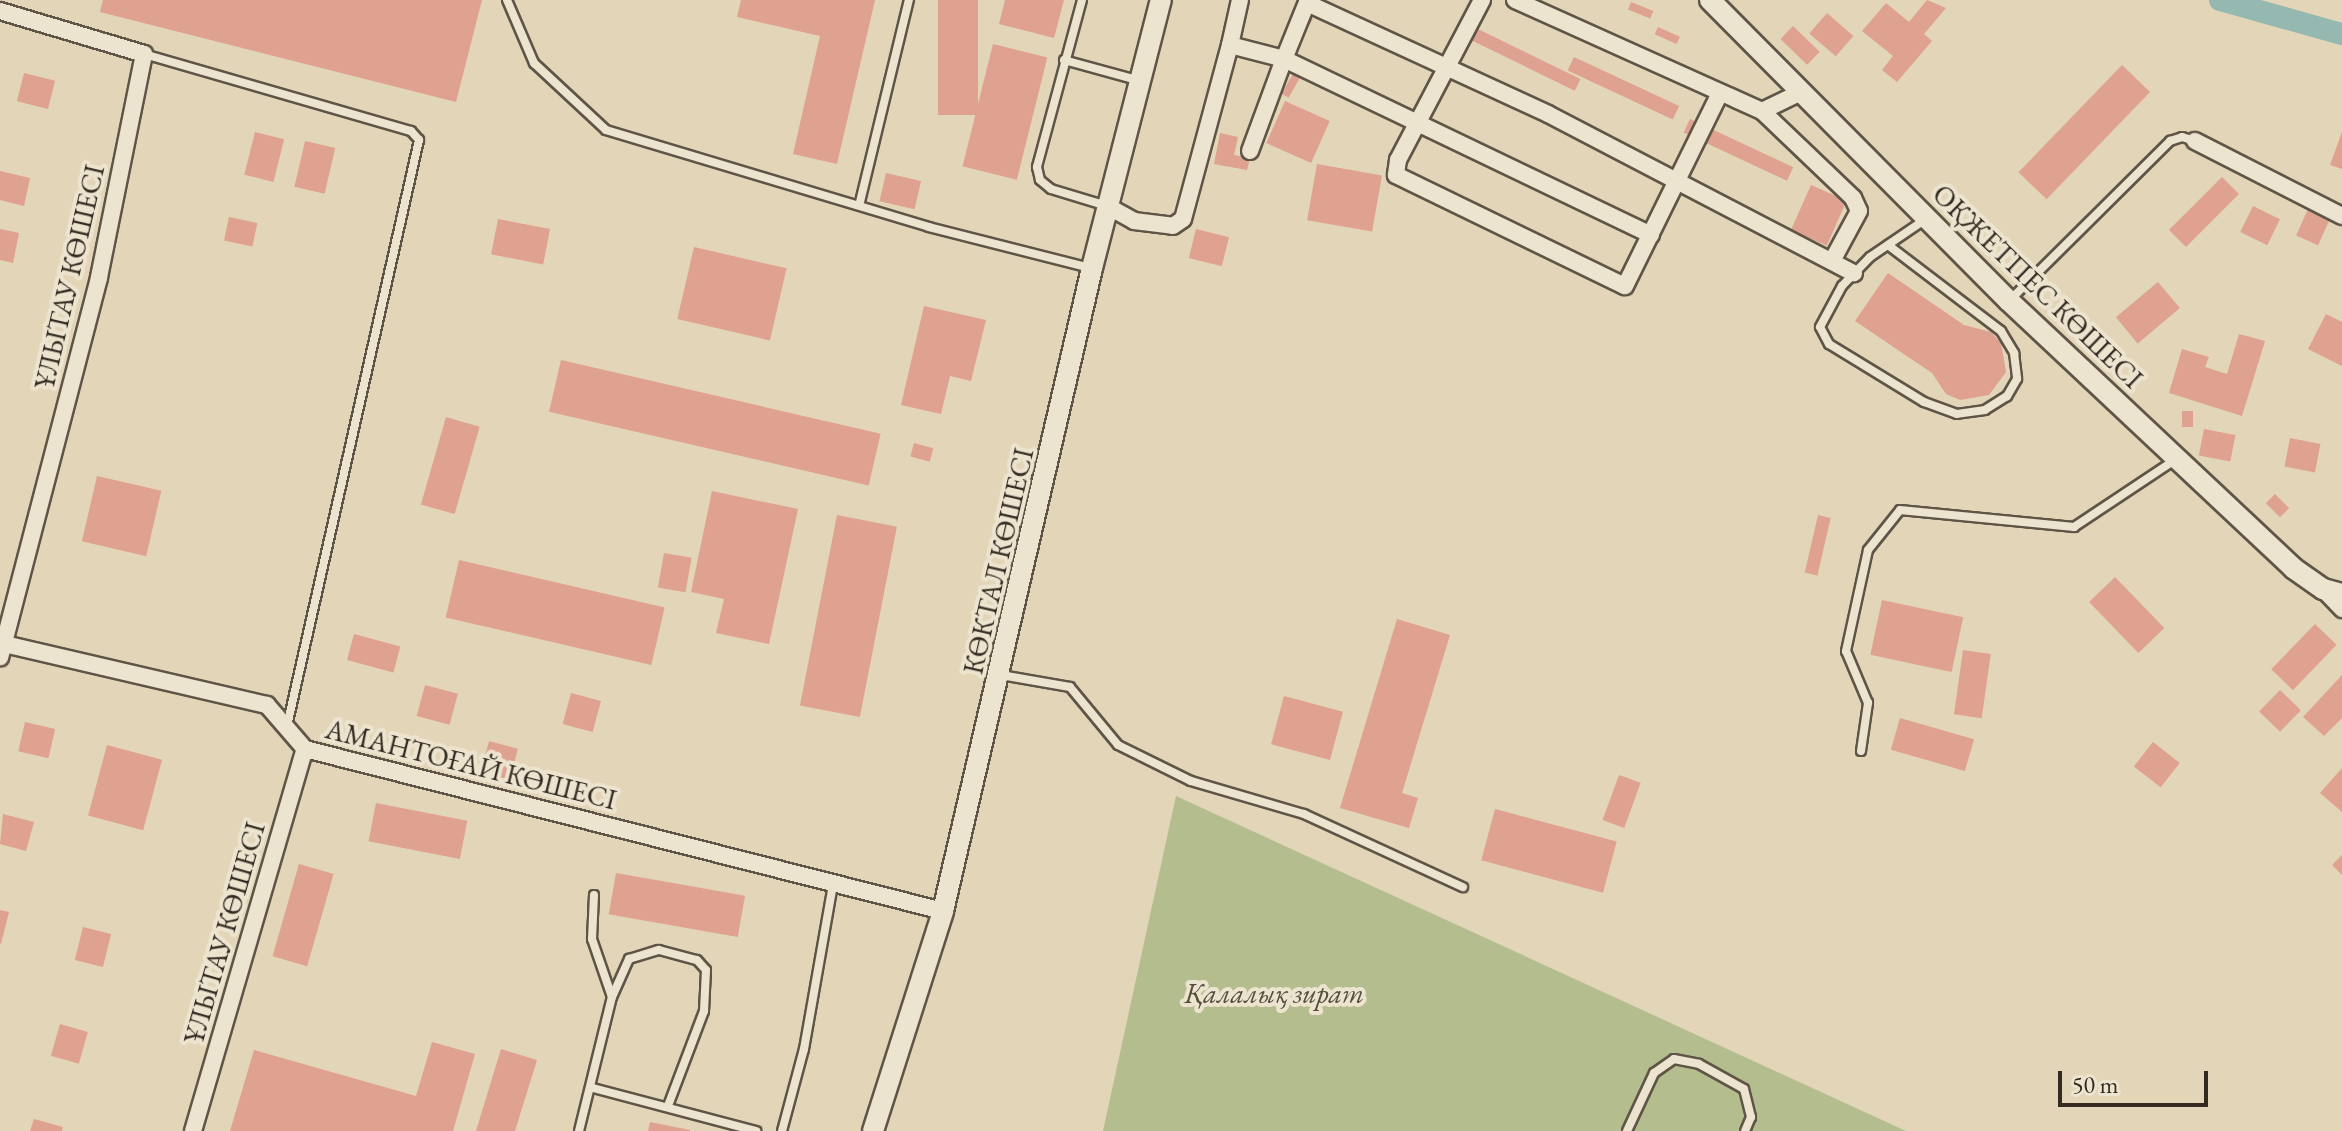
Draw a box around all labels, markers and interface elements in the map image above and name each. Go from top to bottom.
street label: ҰЛЫТАУ КӨШЕСІ [27,161,111,393]
street label: ОҚЖЕТПЕС КӨШЕСІ [1926,177,2150,395]
street label: КӨКТАЛ КӨШЕСІ [956,445,1040,677]
street label: АМАНТОҒАЙ КӨШЕСІ [322,712,620,816]
street label: ҰЛЫТАУ КӨШЕСІ [176,818,272,1048]
park label: Қалалық зират [1184,976,1364,1010]
scale bar [2062,1055,2212,1105]
text: 50 m [2072,1069,2119,1100]

